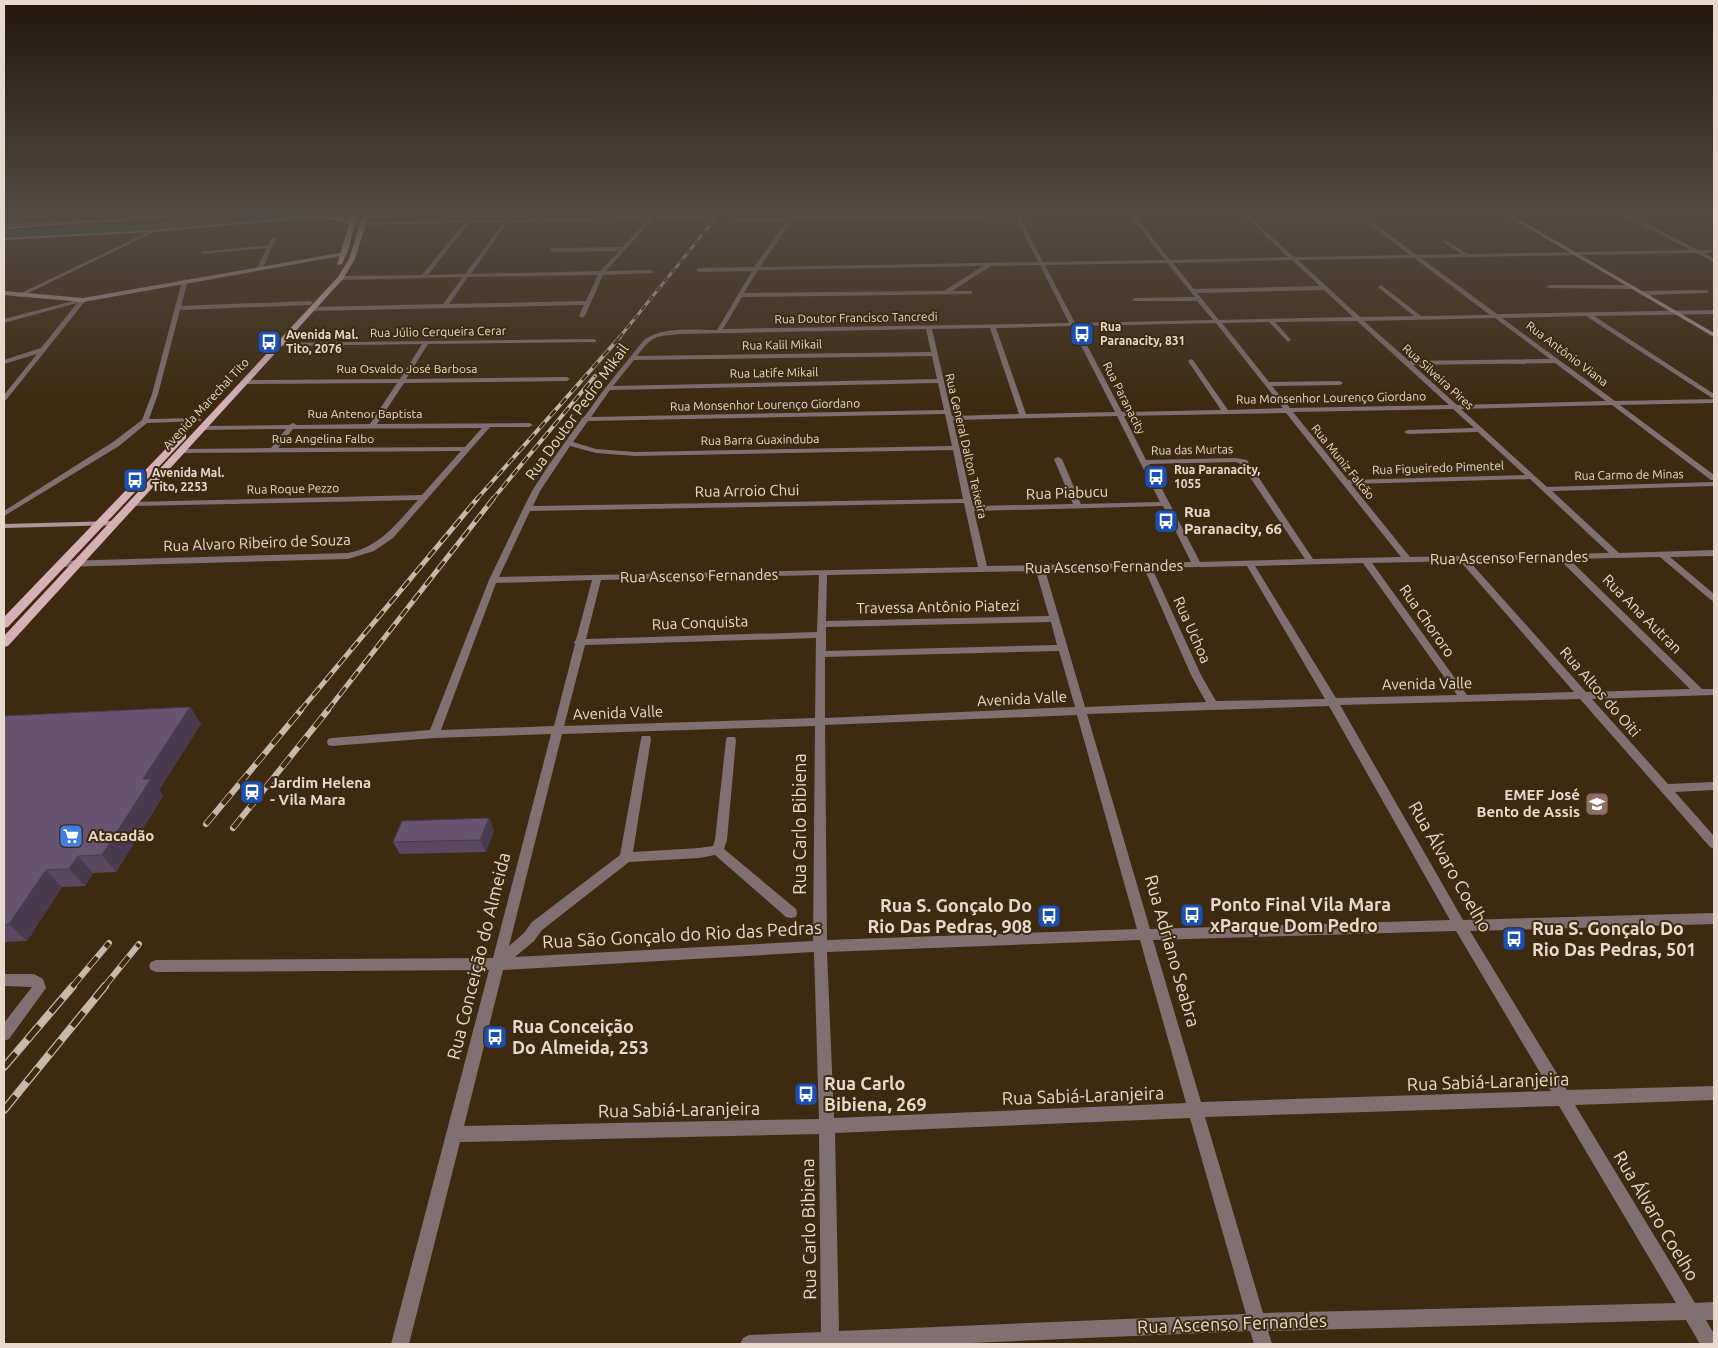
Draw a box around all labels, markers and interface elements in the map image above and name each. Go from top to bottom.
street label: Rua Doutor Francisco Tancredi [774,310,938,325]
street label: Rua Antônio Viana [1524,319,1611,389]
place label: Rua Paranacity, 831 [1100,320,1185,347]
bus stop icon: Rua Paranacity, 831 [1069,321,1095,347]
street label: Rua Júlio Cerqueira Cerar [370,324,507,339]
place label: Avenida Mal. Tito, 2076 [286,328,358,355]
bus stop icon: Avenida Mal. Tito, 2076 [256,329,282,355]
street label: Rua Kalil Mikail [742,337,822,352]
street label: Rua Doutor Pedro Mikail [522,340,632,483]
street label: Rua Silveira Pires [1400,341,1476,412]
street label: Avenida Marechal Tito [160,355,251,452]
street label: Rua Paranacity [1101,360,1148,436]
street label: Rua Osvaldo José Barbosa [337,362,477,375]
street label: Rua Latife Mikail [730,365,818,380]
street label: Rua General Dalton Teixeira [943,372,990,520]
street label: Rua Monsenhor Lourenço Giordano [1236,389,1426,406]
street label: Rua Monsenhor Lourenço Giordano [670,396,860,413]
street label: Rua Antenor Baptista [308,407,422,420]
street label: Rua Muniz Falcão [1309,422,1378,502]
street label: Rua Angelina Falbo [272,432,374,445]
street label: Rua Barra Guaxinduba [700,432,820,447]
street label: Rua das Murtas [1151,442,1233,457]
street label: Rua Figueiredo Pimentel [1372,459,1504,476]
place label: Rua Paranacity, 1055 [1174,463,1260,490]
bus stop icon: Rua Paranacity, 1055 [1143,464,1169,490]
place label: Avenida Mal. Tito, 2253 [152,466,224,493]
bus stop icon: Avenida Mal. Tito, 2253 [122,467,148,493]
street label: Rua Carmo de Minas [1574,467,1684,482]
street label: Rua Roque Pezzo [247,481,339,496]
street label: Rua Arroio Chui [694,481,800,500]
street label: Rua Piabucu [1026,483,1108,502]
place label: Rua Paranacity, 66 [1184,503,1282,537]
bus stop icon: Rua Paranacity, 66 [1153,508,1179,534]
street label: Rua Alvaro Ribeiro de Souza [163,531,351,554]
street label: Rua Ascenso Fernandes [1430,548,1588,567]
street label: Rua Ascenso Fernandes [1025,557,1183,576]
street label: Rua Ascenso Fernandes [620,566,778,585]
street label: Rua Ana Autran [1599,571,1685,657]
street label: Rua Chororo [1396,581,1459,660]
street label: Rua Uchoa [1170,594,1215,666]
street label: Travessa Antônio Piatezi [856,597,1020,616]
street label: Rua Conquista [651,612,749,633]
street label: Rua Altos do Oiti [1557,643,1644,740]
street label: Avenida Valle [1382,674,1472,693]
street label: Avenida Valle [976,688,1068,709]
street label: Avenida Valle [573,702,663,723]
street label: Rua Carlo Bibiena [789,753,809,895]
place label: Jardim Helena - Vila Mara [270,774,371,808]
station icon: Jardim Helena - Vila Mara [239,779,265,805]
place label: EMEF José Bento de Assis [1477,786,1580,820]
school or university icon: EMEF José Bento de Assis [1584,791,1610,817]
street label: Rua Álvaro Coelho [1405,797,1497,935]
supermarket icon: Atacadão [58,823,84,849]
place label: Atacadão [88,827,154,844]
street label: Rua Conceição do Almeida [443,850,513,1061]
street label: Rua Adriano Seabra [1142,872,1204,1029]
place label: Ponto Final Vila Mara xParque Dom Pedro [1210,894,1391,935]
place label: Rua S. Gonçalo Do Rio Das Pedras, 908 [867,895,1032,936]
bus stop icon: Ponto Final Vila Mara xParque Dom Pedro [1179,902,1205,928]
bus stop icon: Rua S. Gonçalo Do Rio Das Pedras, 908 [1036,903,1062,929]
street label: Rua São Gonçalo do Rio das Pedras [542,917,822,951]
place label: Rua S. Gonçalo Do Rio Das Pedras, 501 [1532,918,1697,959]
bus stop icon: Rua S. Gonçalo Do Rio Das Pedras, 501 [1501,926,1527,952]
place label: Rua Conceição Do Almeida, 253 [512,1016,649,1057]
bus stop icon: Rua Conceição Do Almeida, 253 [482,1024,508,1050]
street label: Rua Sabiá-Laranjeira [1406,1068,1569,1094]
place label: Rua Carlo Bibiena, 269 [824,1073,927,1114]
bus stop icon: Rua Carlo Bibiena, 269 [793,1081,819,1107]
street label: Rua Sabiá-Laranjeira [1001,1082,1164,1108]
street label: Rua Sabiá-Laranjeira [598,1098,760,1120]
street label: Rua Álvaro Coelho [1610,1146,1704,1284]
street label: Rua Carlo Bibiena [797,1158,819,1300]
street label: Rua Ascenso Fernandes [1137,1310,1327,1336]

